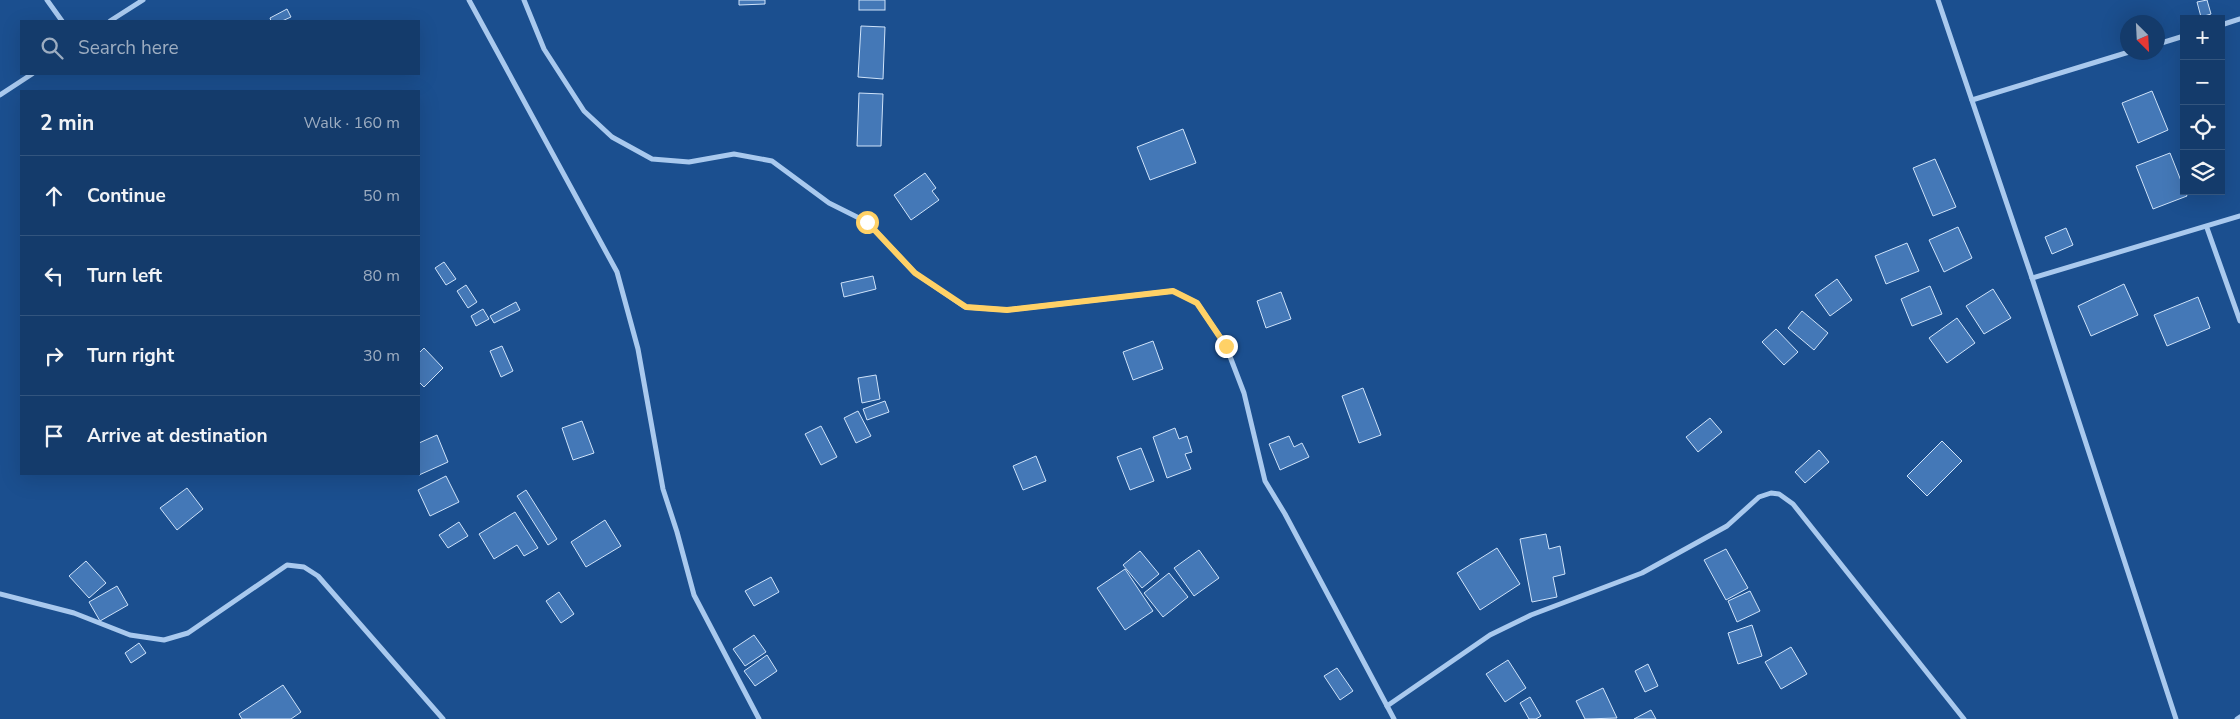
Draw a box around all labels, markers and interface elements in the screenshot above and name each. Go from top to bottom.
north arrow [2120,15,2165,60]
map controls [2180,15,2225,195]
button: + [2180,15,2225,60]
search box [20,20,420,75]
icon: search [38,34,66,62]
text: Search here [78,35,179,61]
button: − [2180,60,2225,105]
button: locate [2180,105,2225,150]
text: 2 min [40,109,94,137]
text: Walk · 160 m [304,112,400,134]
button: layers [2180,150,2225,195]
icon: ahead [40,182,68,210]
text: Continue [87,183,166,209]
text: 50 m [363,185,400,207]
route start [856,211,879,234]
icon: left [40,262,68,290]
text: Turn left [87,263,162,289]
text: 80 m [363,265,400,287]
route end [1215,335,1238,358]
icon: right [40,342,68,370]
text: Turn right [87,343,174,369]
text: 30 m [363,345,400,367]
icon: arrive [40,422,68,450]
text: Arrive at destination [87,423,268,449]

